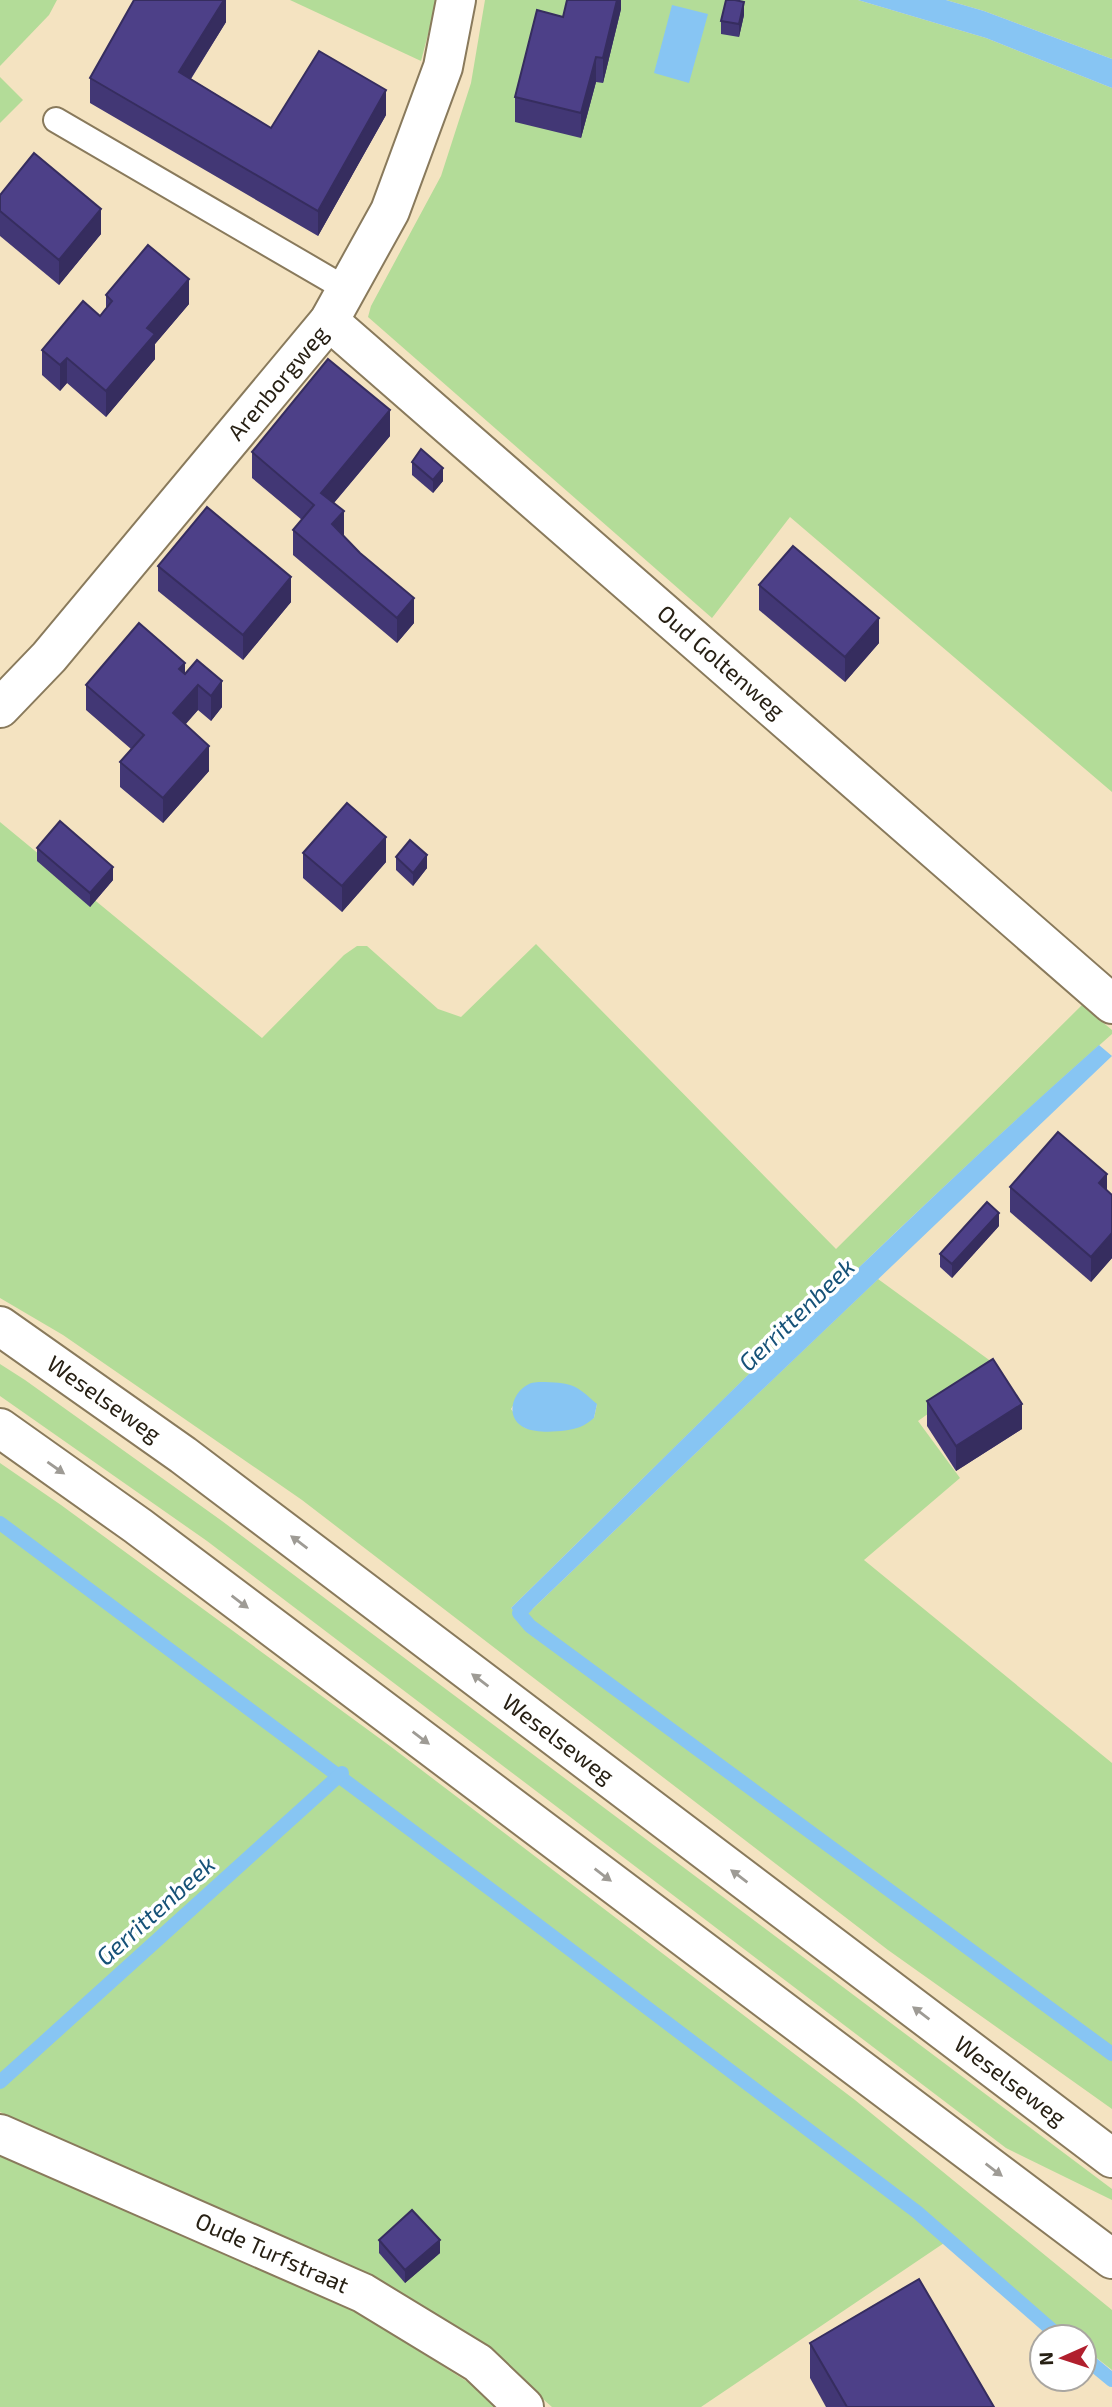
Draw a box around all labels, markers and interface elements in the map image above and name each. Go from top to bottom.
street label: Arenborgweg [221,319,333,445]
street label: Oud Goltenweg [652,598,791,724]
water label: Gerrittenbeek [732,1251,860,1376]
street label: Weselseweg [42,1349,167,1448]
one-way arrow [47,1461,65,1475]
one-way arrow [290,1535,308,1550]
one-way arrow [230,1594,248,1609]
one-way arrow [471,1673,489,1687]
street label: Weselseweg [497,1687,620,1789]
one-way arrow [412,1731,430,1746]
water label: Gerrittenbeek [90,1849,220,1971]
one-way arrow [594,1868,612,1882]
one-way arrow [730,1869,749,1883]
one-way arrow [912,2007,930,2021]
street label: Weselseweg [949,2029,1072,2131]
one-way arrow [985,2163,1003,2178]
street label: Oude Turfstraat [191,2206,354,2298]
north arrow [1028,2323,1098,2393]
text: N [1034,2351,1057,2366]

